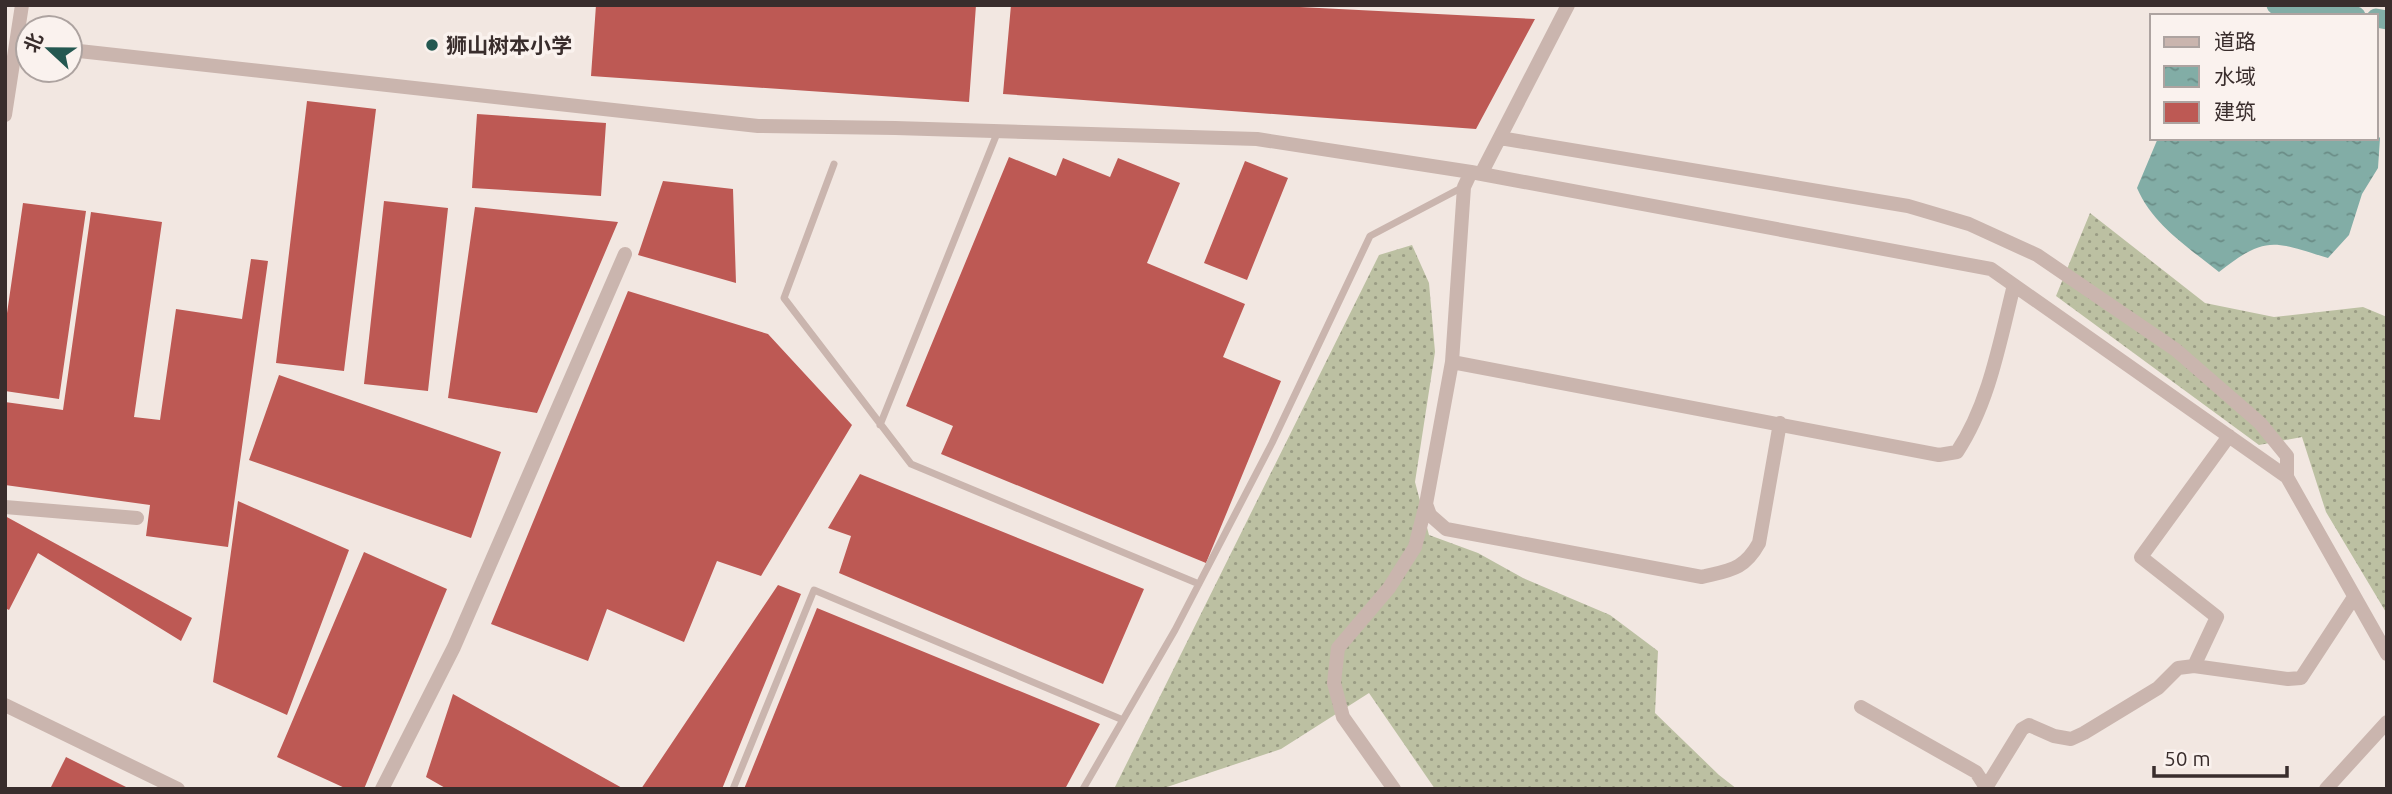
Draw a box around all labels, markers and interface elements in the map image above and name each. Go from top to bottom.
north arrow [14,14,84,84]
legend [2150,14,2378,140]
text: 道路 [2214,29,2256,53]
text: 北 [19,30,47,56]
place label: 狮山树本小学 [446,33,572,57]
marker: 狮山树本小学 [424,37,440,53]
text: 水域 [2214,64,2256,88]
text: 建筑 [2214,99,2256,123]
scale bar [2154,734,2287,778]
text: 50 m [2164,746,2211,770]

